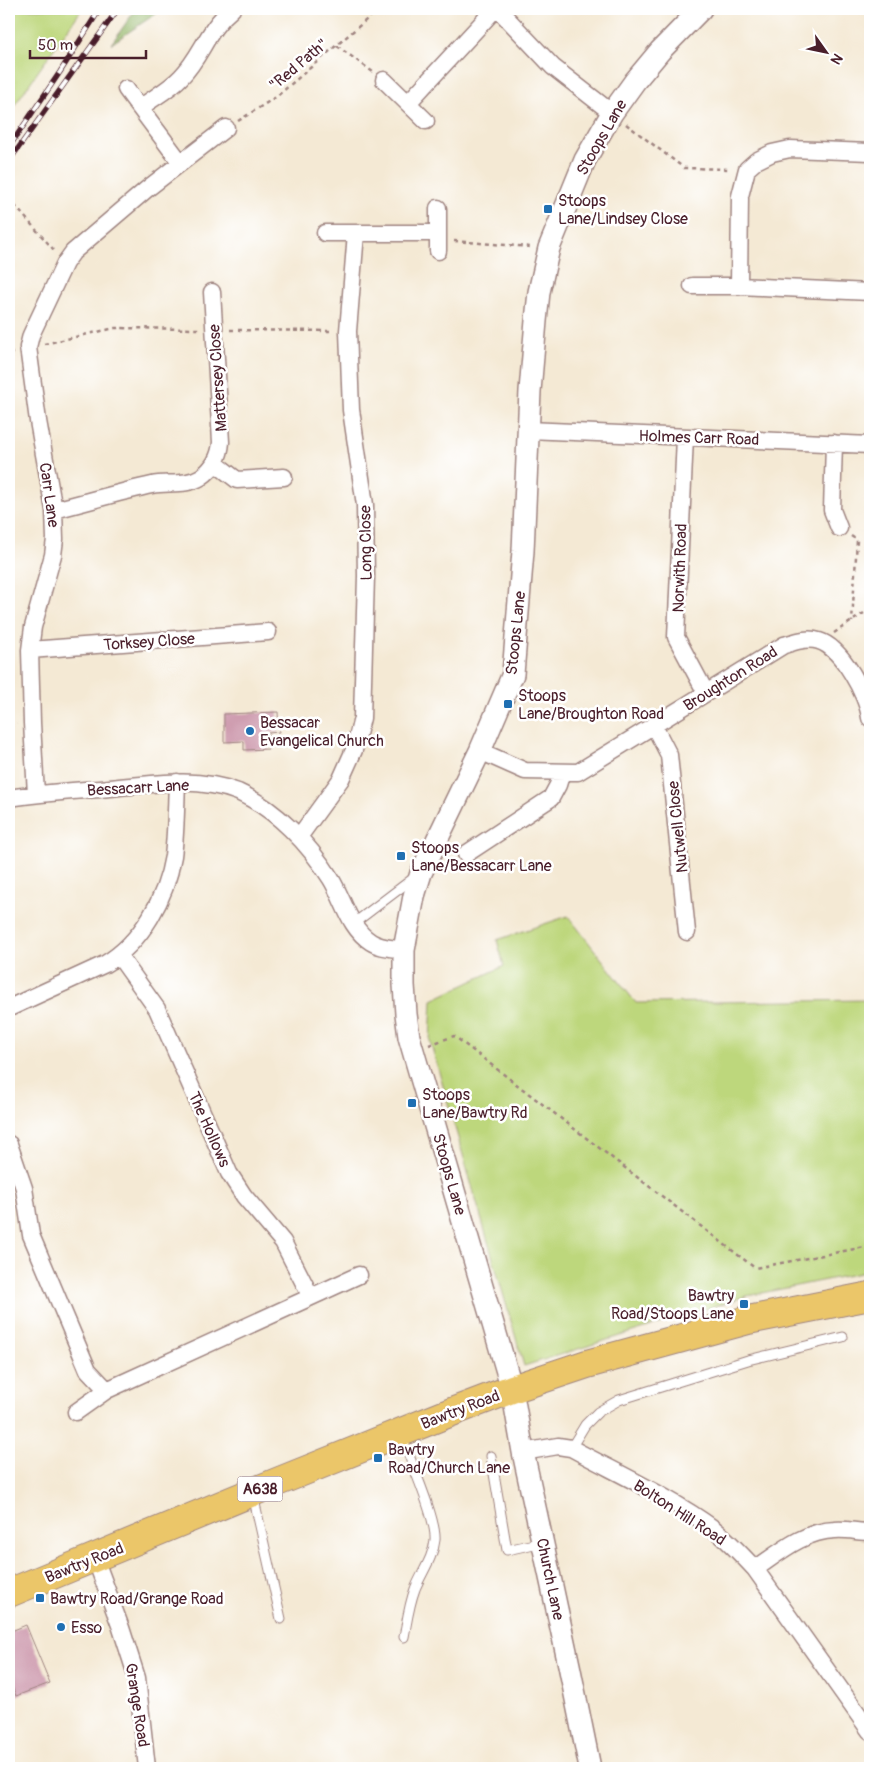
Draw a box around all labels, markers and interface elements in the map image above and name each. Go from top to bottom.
scale bar [30,28,146,60]
north arrow [802,28,852,78]
street label: "Red Path" [265,34,332,95]
text: 50 m [38,36,73,55]
text: N [827,50,846,67]
street label: Stoops Lane [572,96,632,179]
place label: Stoops Lane/Lindsey Close [558,191,688,229]
marker: Stoops Lane/Lindsey Close [542,203,554,215]
street label: Mattersey Close [204,323,232,432]
street label: Holmes Carr Road [638,426,760,450]
street label: Carr Lane [35,461,63,529]
street label: Long Close [355,505,377,581]
street label: Norwith Road [668,523,692,613]
street label: Stoops Lane [502,590,530,676]
street label: Torksey Close [103,629,196,655]
street label: Broughton Road [680,642,781,716]
place label: Stoops Lane/Broughton Road [518,686,664,724]
marker: Stoops Lane/Broughton Road [502,698,514,710]
place label: Bessacar Evangelical Church [260,713,384,751]
marker: Bessacar Evangelical Church [244,725,256,737]
street label: Bessacarr Lane [87,775,190,801]
street label: Nutwell Close [663,780,693,874]
place label: Stoops Lane/Bessacarr Lane [411,838,552,876]
marker: Stoops Lane/Bessacarr Lane [395,850,407,862]
place label: Stoops Lane/Bawtry Rd [422,1085,528,1123]
street label: The Hollows [184,1089,235,1170]
marker: Stoops Lane/Bawtry Rd [406,1097,418,1109]
street label: Stoops Lane [428,1131,470,1218]
place label: Bawtry Road/Stoops Lane [611,1286,734,1324]
marker: Bawtry Road/Stoops Lane [738,1298,750,1310]
street label: Bawtry Road [418,1386,503,1434]
place label: Bawtry Road/Church Lane [388,1440,510,1478]
marker: Bawtry Road/Church Lane [372,1452,384,1464]
road number: A638 [238,1476,282,1502]
street label: Bolton Hill Road [630,1476,729,1550]
street label: Church Lane [532,1536,568,1622]
street label: Bawtry Road [42,1538,127,1588]
place label: Bawtry Road/Grange Road [50,1589,224,1609]
marker: Bawtry Road/Grange Road [34,1592,46,1604]
place label: Esso [71,1618,103,1638]
marker: Esso [55,1621,67,1633]
street label: Grange Road [120,1662,154,1749]

